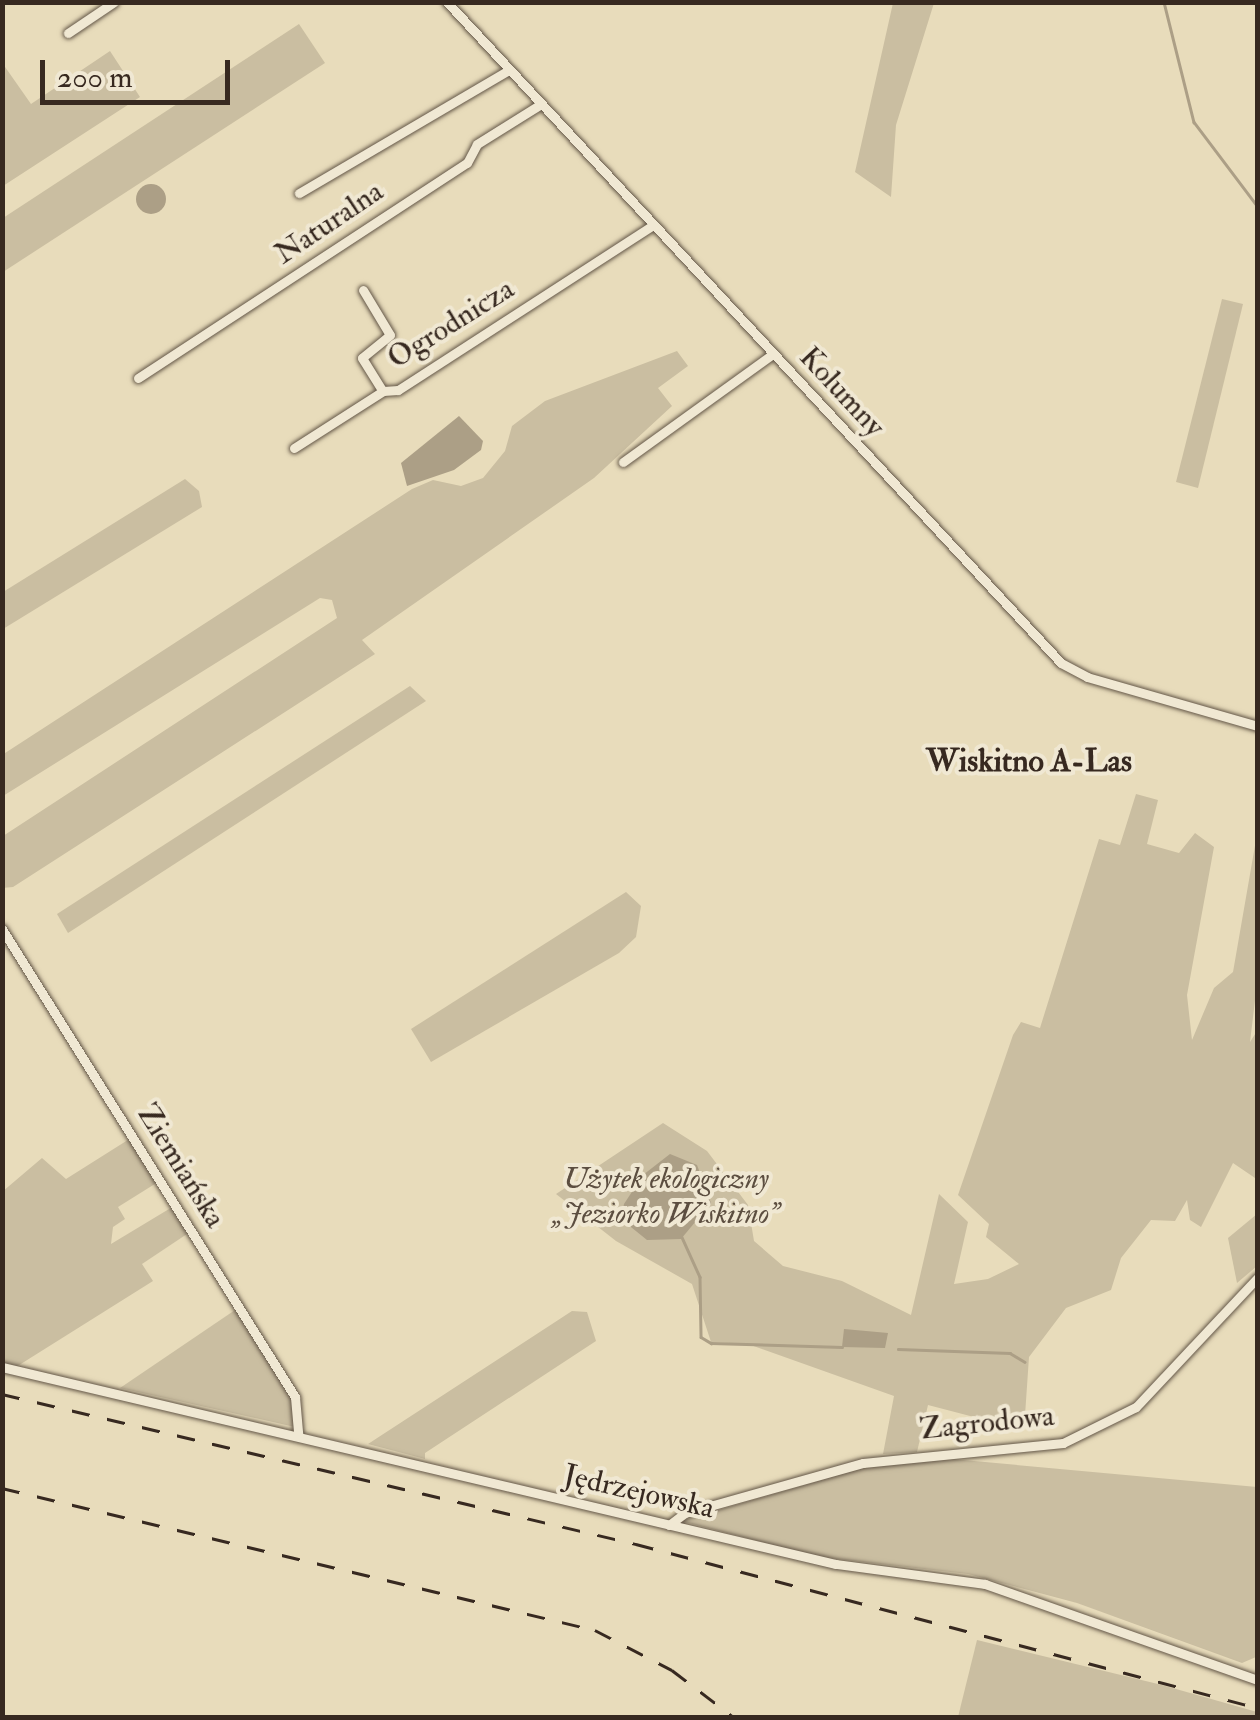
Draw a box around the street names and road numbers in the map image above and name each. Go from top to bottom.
street label: Naturalna [268,174,390,272]
street label: Ogrodnicza [381,271,521,377]
street label: Kolumny [792,340,892,444]
street label: Ziemiańska [129,1098,233,1234]
street label: Zagrodowa [918,1398,1056,1448]
street label: Jędrzejowska [560,1457,718,1527]

